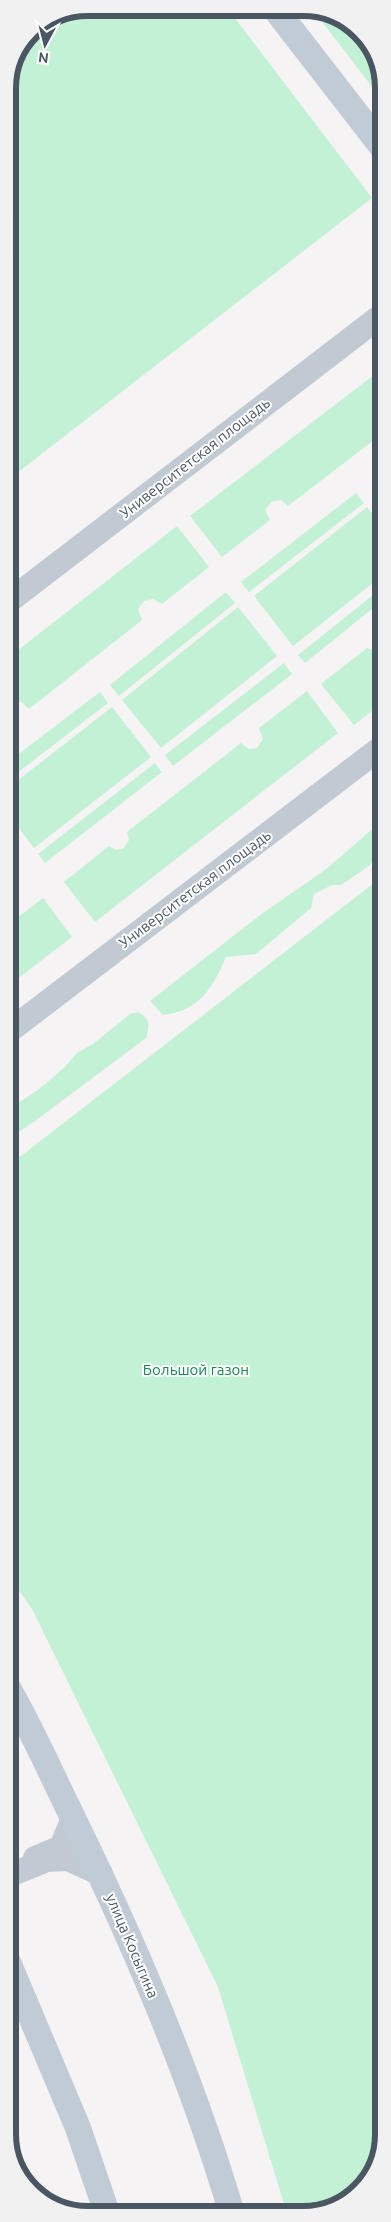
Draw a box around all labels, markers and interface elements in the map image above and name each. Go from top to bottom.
north arrow [20,20,70,70]
text: N [37,49,50,66]
street label: Университетская площадь [116,394,273,521]
street label: Университетская площадь [116,826,274,951]
park label: Большой газон [143,1361,249,1378]
street label: улица Косыгина [103,1891,162,2001]

